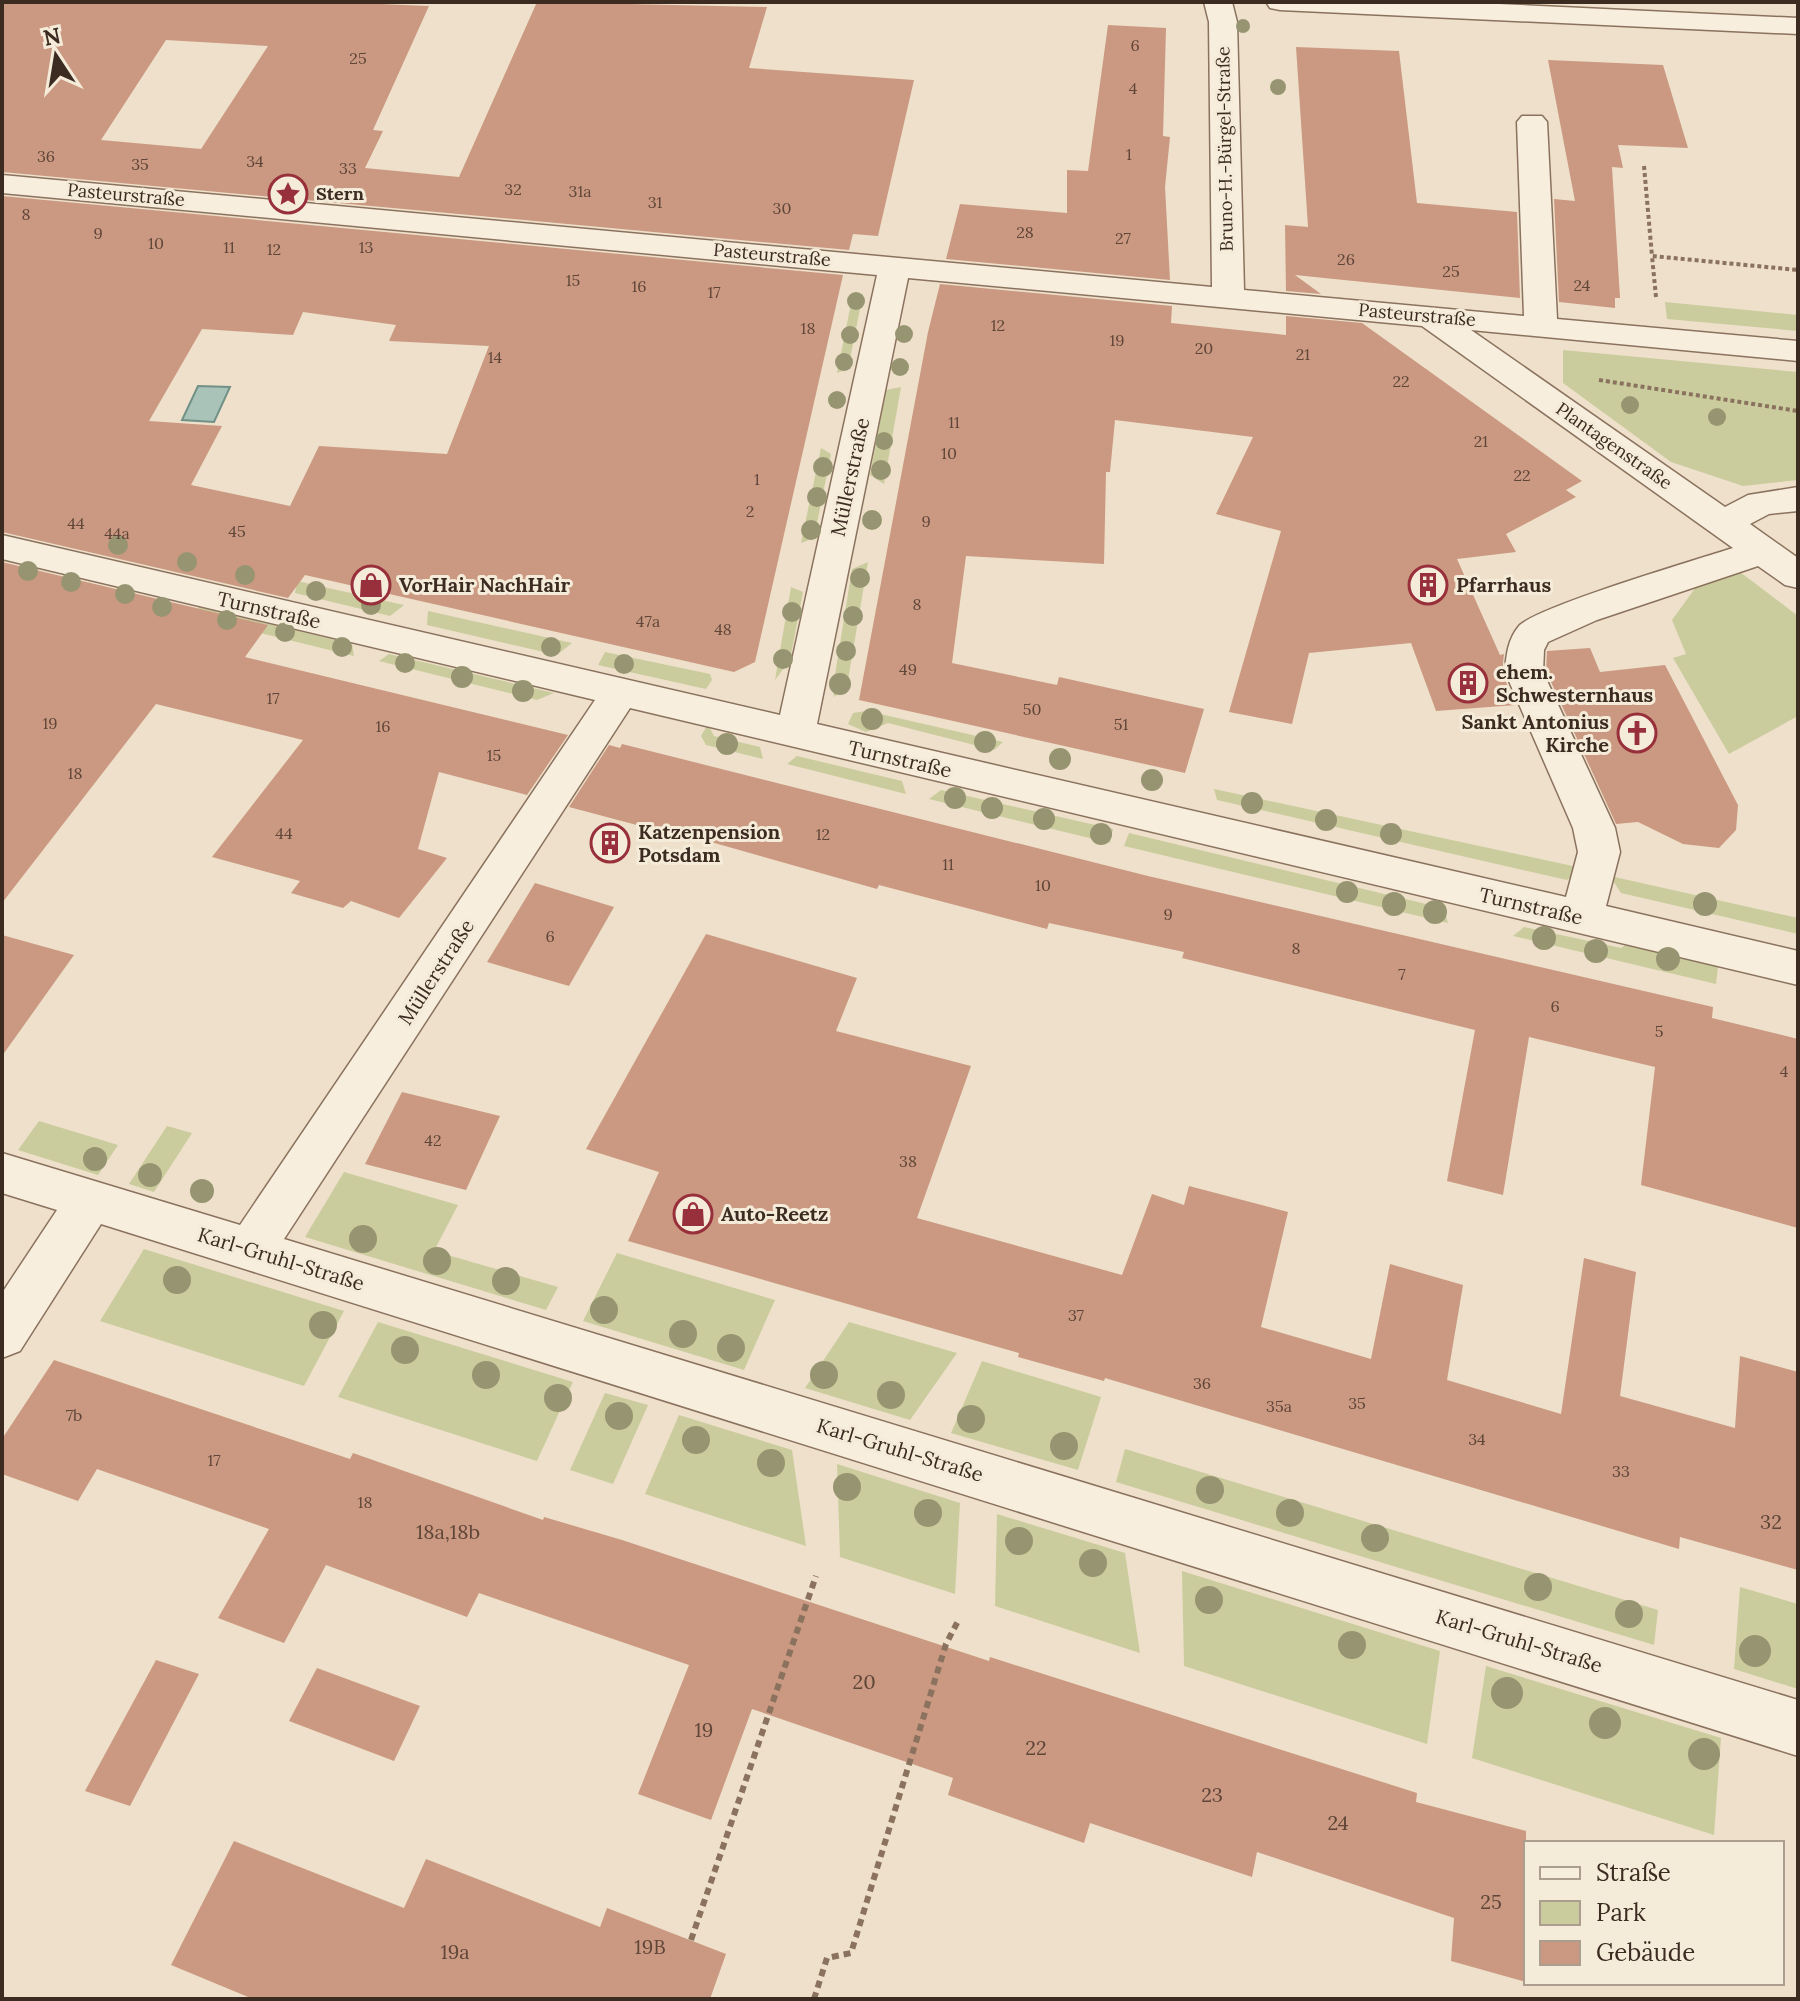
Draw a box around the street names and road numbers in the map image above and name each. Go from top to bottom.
street label: Bruno-H.-Bürgel-Straße [1211,46,1238,252]
street label: Pasteurstraße [66,178,186,211]
street label: Pasteurstraße [712,238,832,271]
street label: Pasteurstraße [1357,298,1477,331]
street label: Plantagenstraße [1552,397,1677,494]
street label: Müllerstraße [825,415,874,539]
street label: Turnstraße [215,585,323,634]
street label: Turnstraße [846,734,954,783]
street label: Turnstraße [1477,881,1585,930]
street label: Müllerstraße [392,914,479,1029]
street label: Karl-Gruhl-Straße [195,1221,368,1296]
street label: Karl-Gruhl-Straße [814,1412,987,1487]
street label: Karl-Gruhl-Straße [1433,1603,1606,1678]

